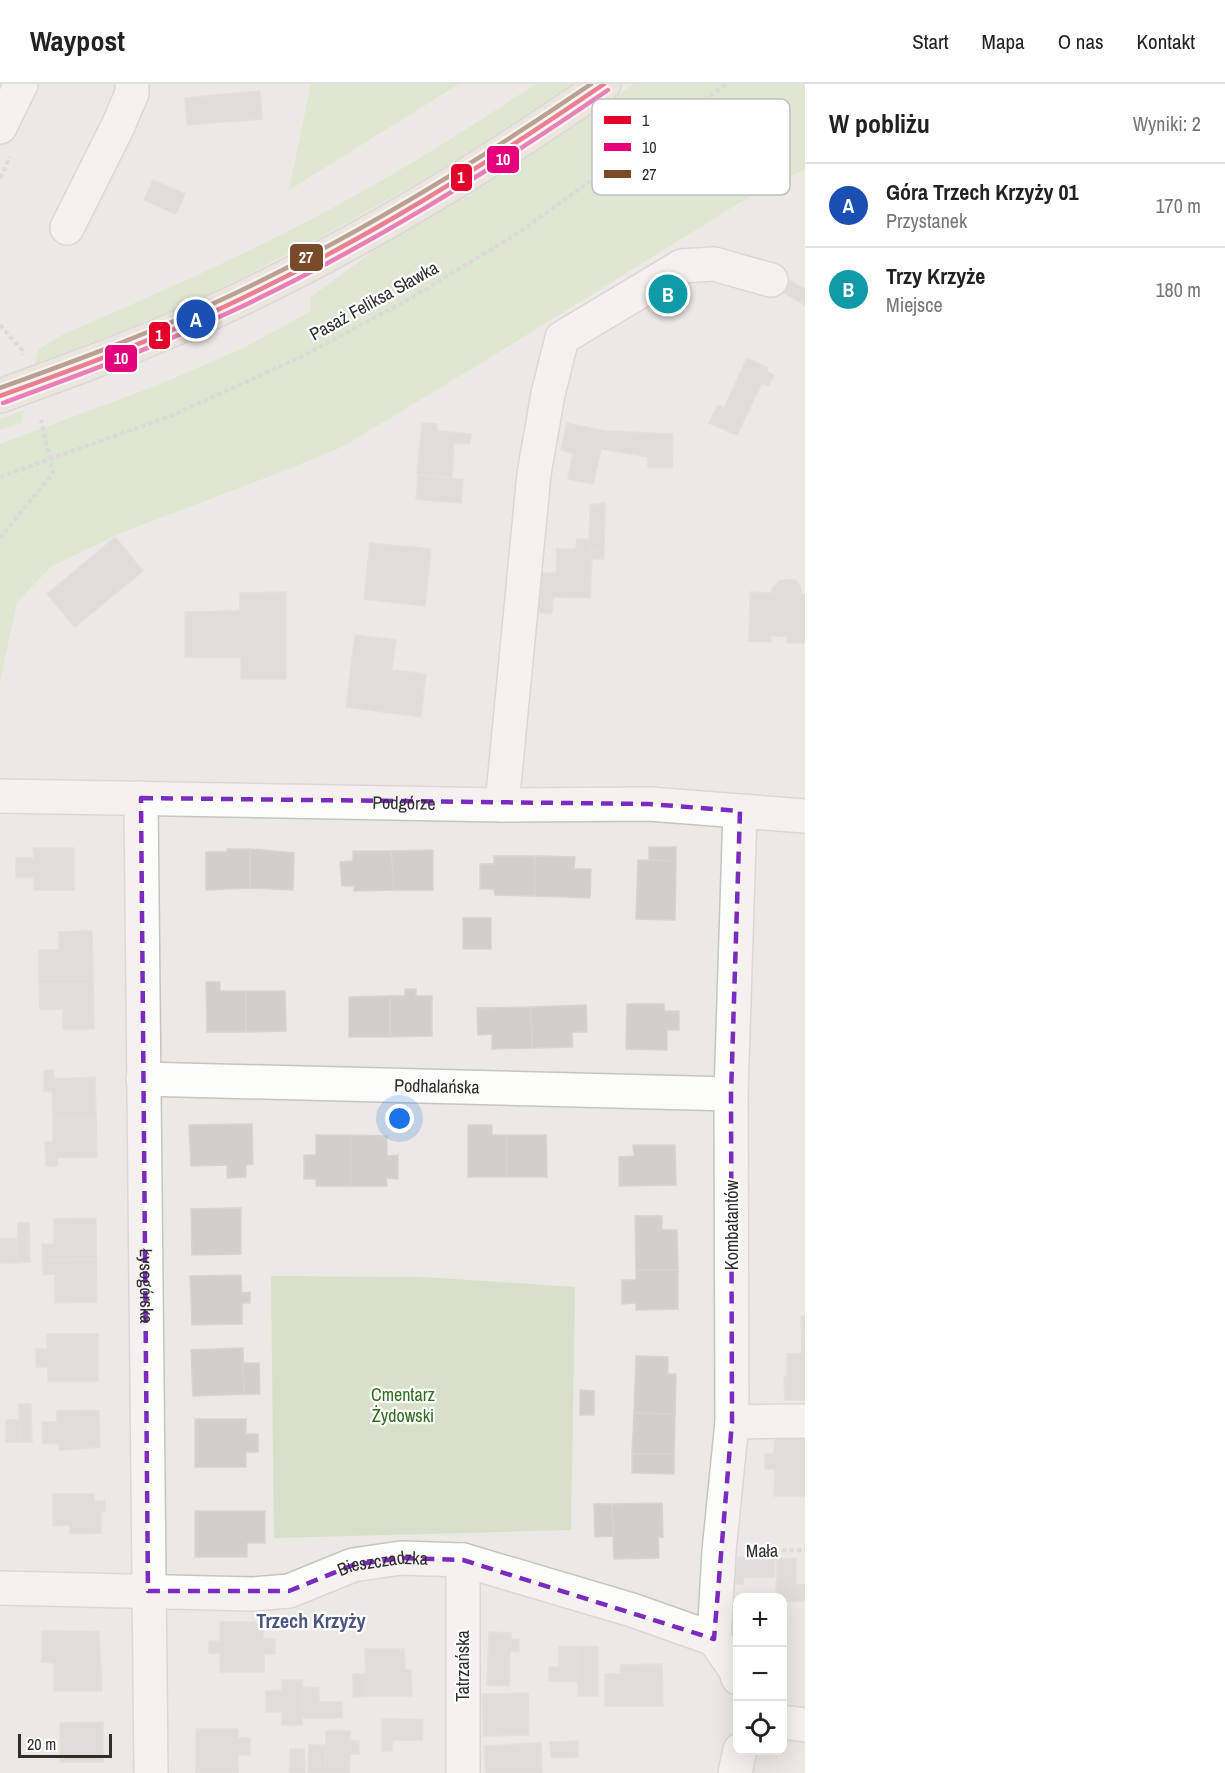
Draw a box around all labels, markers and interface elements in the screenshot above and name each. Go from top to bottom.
text: Waypost [30,22,125,60]
text: Start [912,27,949,56]
text: Mapa [982,27,1025,56]
text: O nas [1058,27,1104,56]
text: Kontakt [1137,27,1195,56]
legend [592,99,790,195]
text: W pobliżu [829,106,930,141]
text: 1 [642,109,650,131]
text: Wyniki: 2 [1133,110,1201,137]
text: 10 [642,136,657,158]
line badge: 10 [486,145,520,174]
text: 10 [496,148,510,170]
line badge: 1 [450,163,473,192]
text: 27 [642,163,657,185]
text: 1 [457,166,465,188]
text: Góra Trzech Krzyży 01 [886,177,1079,207]
text: A [843,192,854,219]
text: 170 m [1155,192,1201,219]
text: Przystanek [886,207,967,234]
line badge: 27 [289,243,324,272]
text: 27 [299,246,313,268]
street label: Pasaż Feliksa Sławka [305,255,443,346]
text: Trzy Krzyże [886,261,985,291]
pin: B [648,272,688,316]
text: B [843,276,854,303]
text: 180 m [1155,276,1201,303]
text: Miejsce [886,291,943,318]
pin: A [176,296,216,342]
line badge: 1 [148,321,171,350]
text: 1 [155,324,163,346]
line badge: 10 [104,344,138,373]
text: 10 [114,347,128,369]
street label: Podgórze [372,790,436,816]
street label: Podhalańska [394,1072,480,1100]
your location [385,1104,414,1133]
street label: Kombatantów [719,1180,744,1270]
street label: Łysogórska [134,1248,159,1324]
park label: Cmentarz Żydowski [371,1382,435,1428]
street label: Mała [746,1538,778,1563]
street label: Bieszczadzka [333,1545,428,1582]
map controls [733,1593,787,1755]
button: + [733,1593,787,1647]
district label: Trzech Krzyży [256,1607,367,1634]
street label: Tatrzańska [450,1630,475,1702]
button: − [733,1647,787,1701]
button: locate [733,1701,787,1755]
scale bar [18,1731,112,1758]
text: 20 m [27,1733,56,1755]

